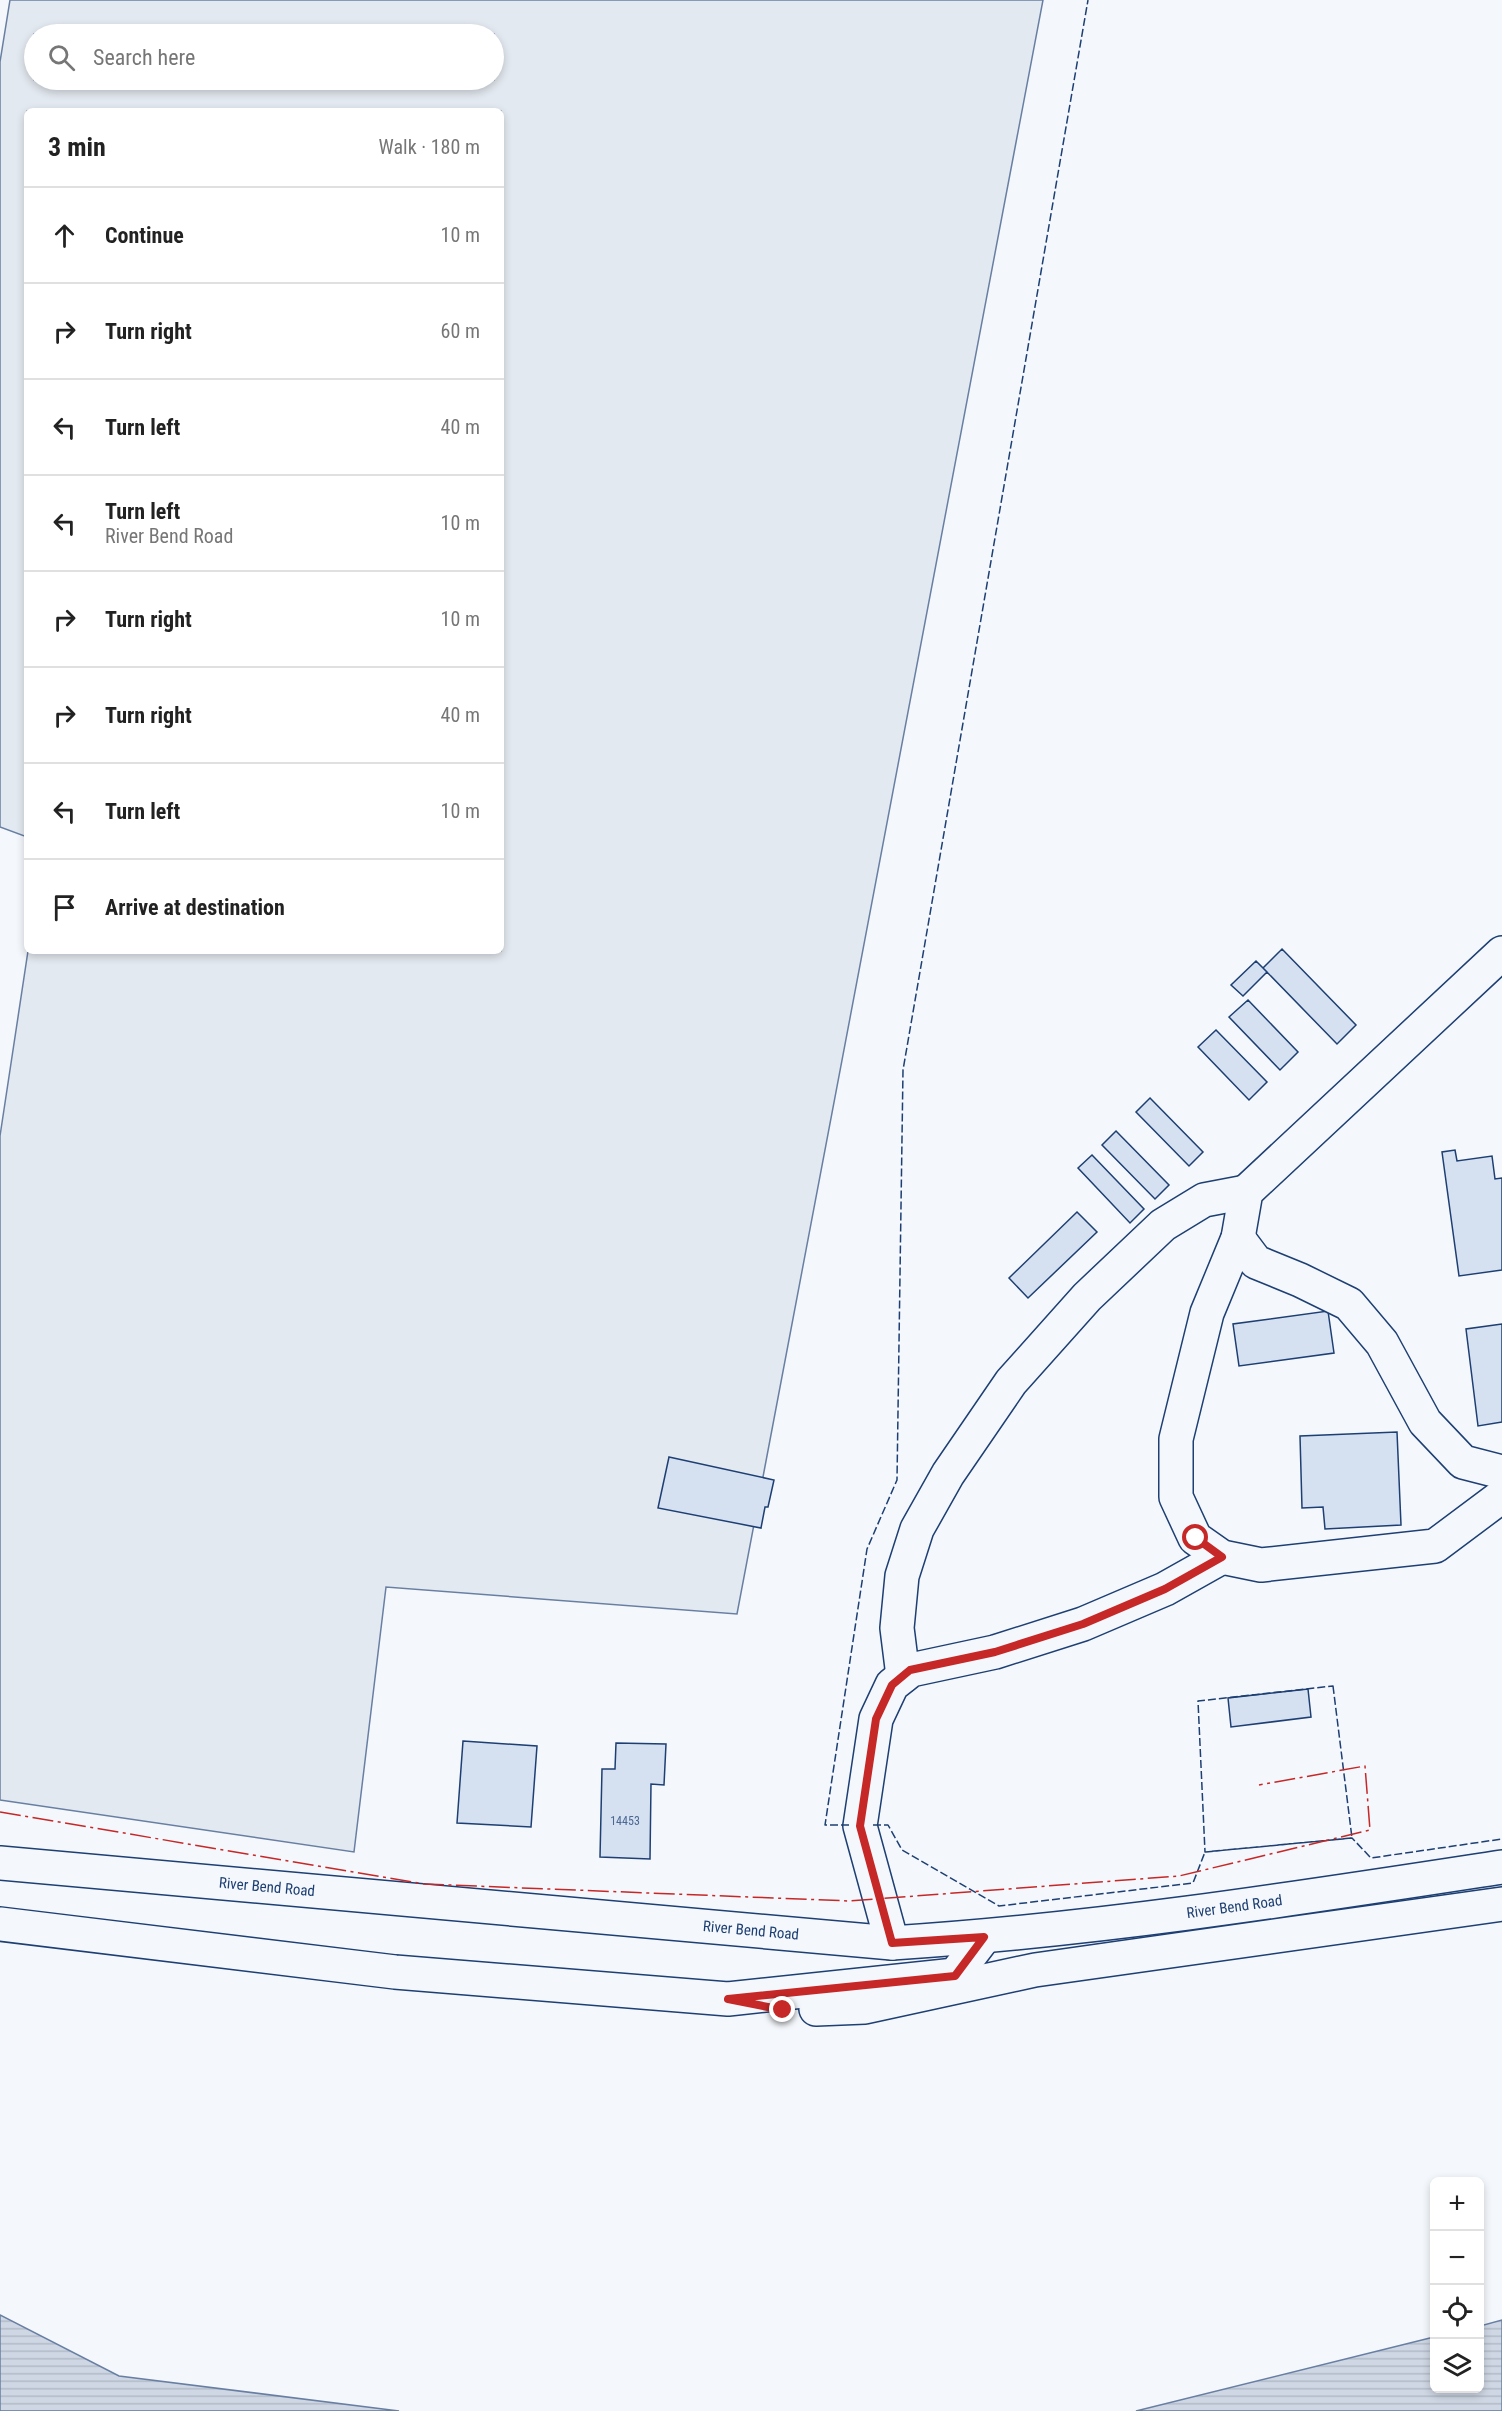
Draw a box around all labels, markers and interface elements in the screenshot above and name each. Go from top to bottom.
search box [24,24,504,90]
icon: search [45,41,78,74]
text: Search here [93,45,195,70]
text: 3 min [48,132,106,162]
text: Walk · 180 m [379,135,480,159]
icon: ahead [48,219,81,252]
text: Continue [105,223,184,248]
text: 10 m [441,223,480,247]
icon: right [48,315,81,348]
text: Turn right [105,319,192,344]
text: 60 m [441,319,480,343]
icon: left [48,411,81,444]
text: Turn left [105,415,180,440]
text: 40 m [441,415,480,439]
text: Turn left [105,499,180,524]
icon: left [48,507,81,540]
text: 10 m [441,511,480,535]
text: River Bend Road [105,524,233,548]
icon: right [48,603,81,636]
text: Turn right [105,607,192,632]
text: 10 m [441,607,480,631]
icon: right [48,699,81,732]
text: Turn right [105,703,192,728]
text: 40 m [441,703,480,727]
icon: left [48,795,81,828]
text: Turn left [105,799,180,824]
text: 10 m [441,799,480,823]
icon: arrive [48,891,81,924]
text: Arrive at destination [105,895,285,920]
route start [1182,1524,1208,1550]
house number: 14453 [610,1814,640,1828]
street label: River Bend Road [218,1874,316,1900]
street label: River Bend Road [1186,1891,1283,1922]
street label: River Bend Road [702,1917,800,1944]
route end [769,1996,795,2022]
map controls [1430,2177,1484,2393]
button: + [1430,2177,1484,2231]
button: − [1430,2231,1484,2285]
button: locate [1430,2285,1484,2339]
button: layers [1430,2339,1484,2393]

